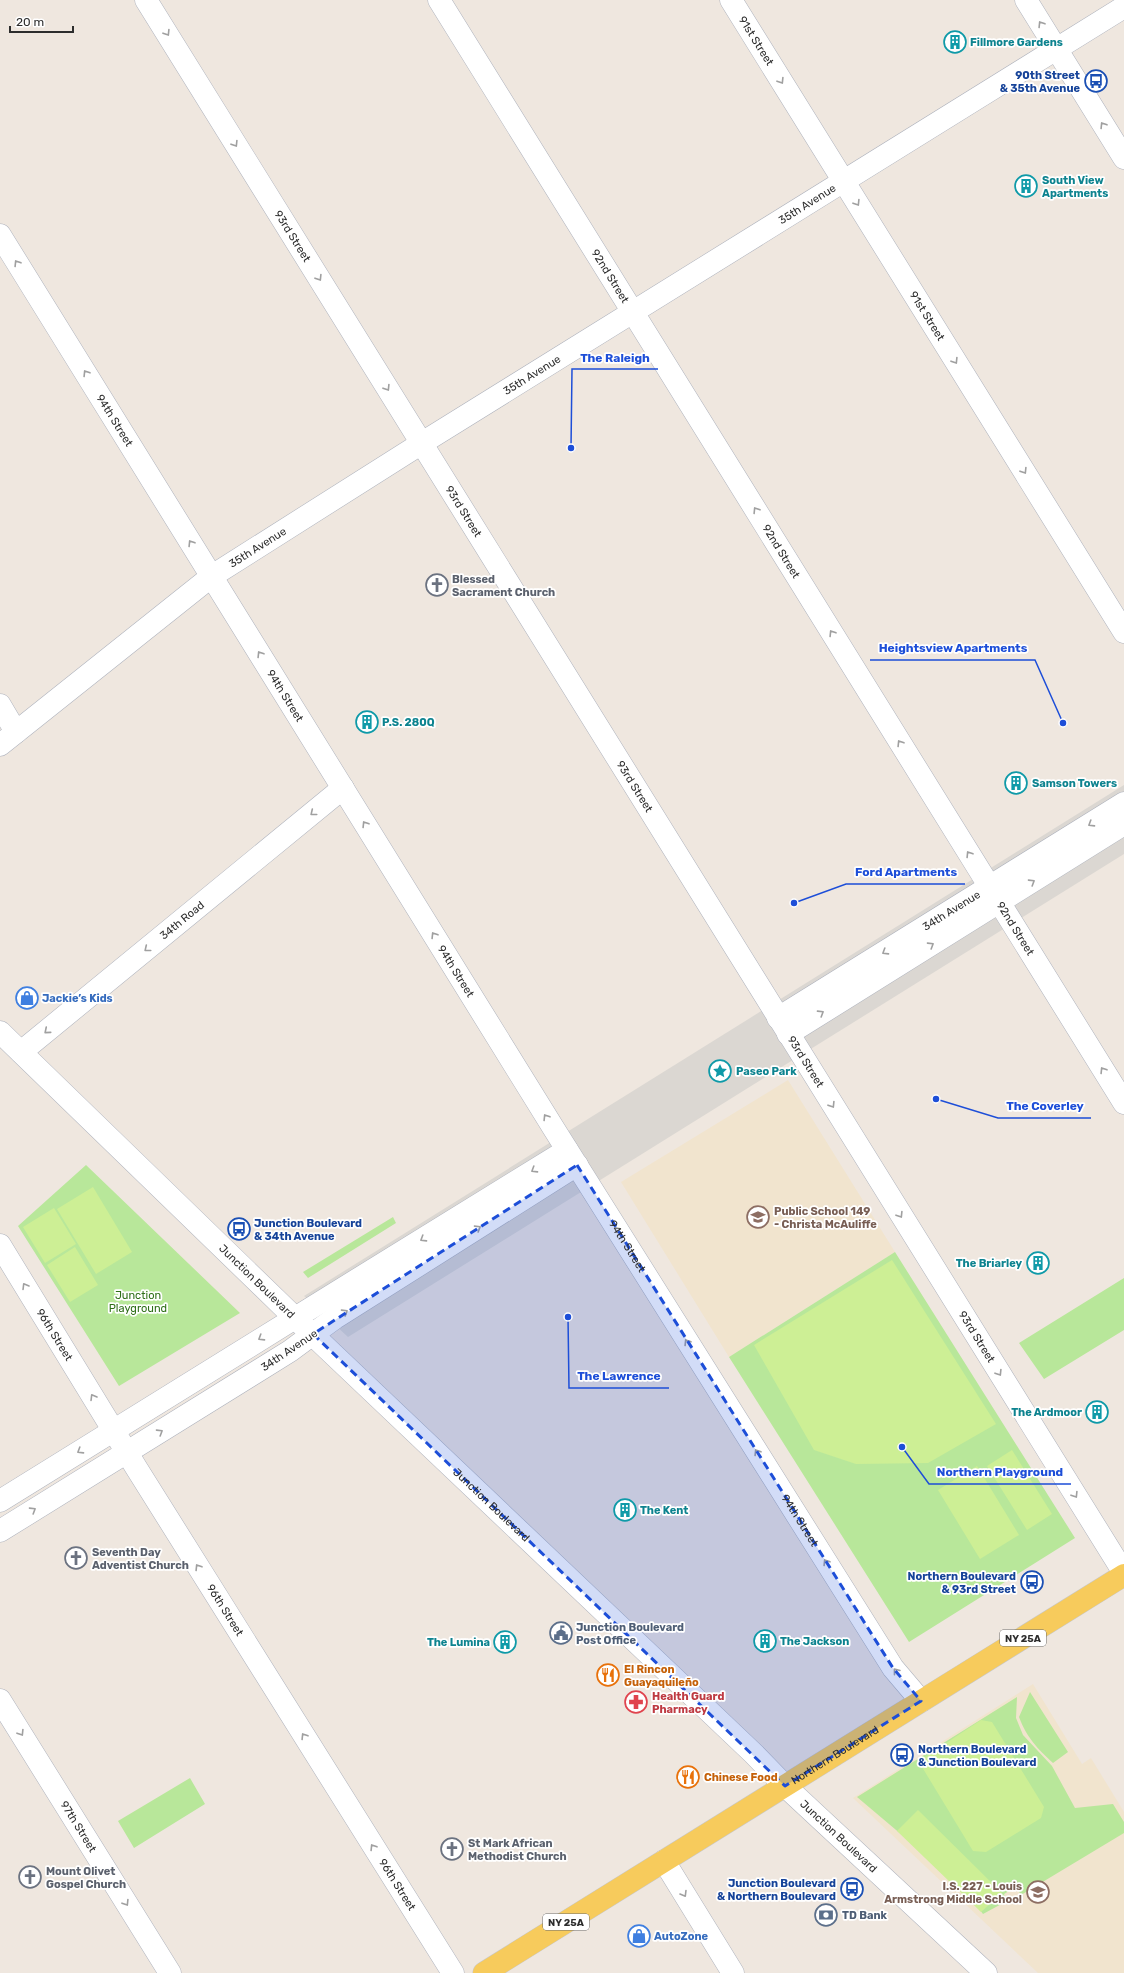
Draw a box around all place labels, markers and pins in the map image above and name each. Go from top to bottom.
building icon: Fillmore Gardens [942,29,968,55]
place label: Fillmore Gardens [970,36,1063,49]
bus stop icon: 90th Street & 35th Avenue [1083,68,1109,94]
place label: 90th Street & 35th Avenue [1000,69,1080,95]
building icon: South View Apartments [1013,173,1039,199]
place label: South View Apartments [1042,174,1108,200]
callout: The Raleigh [572,345,658,369]
church icon: Blessed Sacrament Church [424,572,450,598]
place label: Blessed Sacrament Church [452,573,555,599]
callout: Heightsview Apartments [870,636,1035,660]
building icon: P.S. 280Q [354,709,380,735]
place label: P.S. 280Q [382,716,435,729]
building icon: Samson Towers [1003,770,1029,796]
place label: Samson Towers [1032,777,1117,790]
callout: Ford Apartments [846,860,965,884]
shop icon: Jackie’s Kids [14,985,40,1011]
place label: Jackie’s Kids [42,992,113,1005]
place icon: Paseo Park [707,1058,733,1084]
place label: Paseo Park [736,1065,797,1078]
callout: The Coverley [998,1094,1091,1118]
school or university icon: Public School 149 - Christa McAuliffe [745,1204,771,1230]
place label: Public School 149 - Christa McAuliffe [774,1205,877,1231]
bus stop icon: Junction Boulevard & 34th Avenue [226,1216,252,1242]
place label: Junction Boulevard & 34th Avenue [254,1217,362,1243]
building icon: The Briarley [1025,1250,1051,1276]
place label: The Briarley [956,1257,1022,1270]
callout: The Lawrence [569,1364,669,1388]
building icon: The Ardmoor [1084,1399,1110,1425]
place label: The Ardmoor [1011,1406,1082,1419]
callout: Northern Playground [929,1460,1071,1484]
building icon: The Kent [612,1497,638,1523]
place label: The Kent [640,1504,688,1517]
church icon: Seventh Day Adventist Church [63,1545,89,1571]
place label: Seventh Day Adventist Church [92,1546,189,1572]
bus stop icon: Northern Boulevard & 93rd Street [1019,1569,1045,1595]
place label: Northern Boulevard & 93rd Street [908,1570,1016,1596]
public building icon: Junction Boulevard Post Office [548,1620,574,1646]
place label: Junction Boulevard Post Office [576,1621,684,1647]
building icon: The Jackson [752,1628,778,1654]
building icon: The Lumina [492,1629,518,1655]
place label: The Jackson [780,1635,849,1648]
place label: The Lumina [427,1636,490,1649]
restaurant icon: El Rincon Guayaquileño [595,1662,621,1688]
place label: El Rincon Guayaquileño [624,1663,699,1689]
pharmacy icon: Health Guard Pharmacy [623,1689,649,1715]
place label: Health Guard Pharmacy [652,1690,724,1716]
bus stop icon: Northern Boulevard & Junction Boulevard [889,1742,915,1768]
place label: Northern Boulevard & Junction Boulevard [918,1743,1037,1769]
restaurant icon: Chinese Food [675,1764,701,1790]
place label: Chinese Food [704,1771,778,1784]
church icon: St Mark African Methodist Church [439,1836,465,1862]
place label: St Mark African Methodist Church [468,1837,567,1863]
church icon: Mount Olivet Gospel Church [17,1864,43,1890]
place label: Mount Olivet Gospel Church [46,1865,126,1891]
bus stop icon: Junction Boulevard & Northern Boulevard [839,1876,865,1902]
place label: Junction Boulevard & Northern Boulevard [717,1877,836,1903]
school or university icon: I.S. 227 - Louis Armstrong Middle School [1025,1879,1051,1905]
place label: I.S. 227 - Louis Armstrong Middle School [884,1880,1022,1906]
bank icon: TD Bank [813,1902,839,1928]
place label: TD Bank [842,1909,887,1922]
shop icon: AutoZone [626,1923,652,1949]
place label: AutoZone [654,1930,708,1943]

